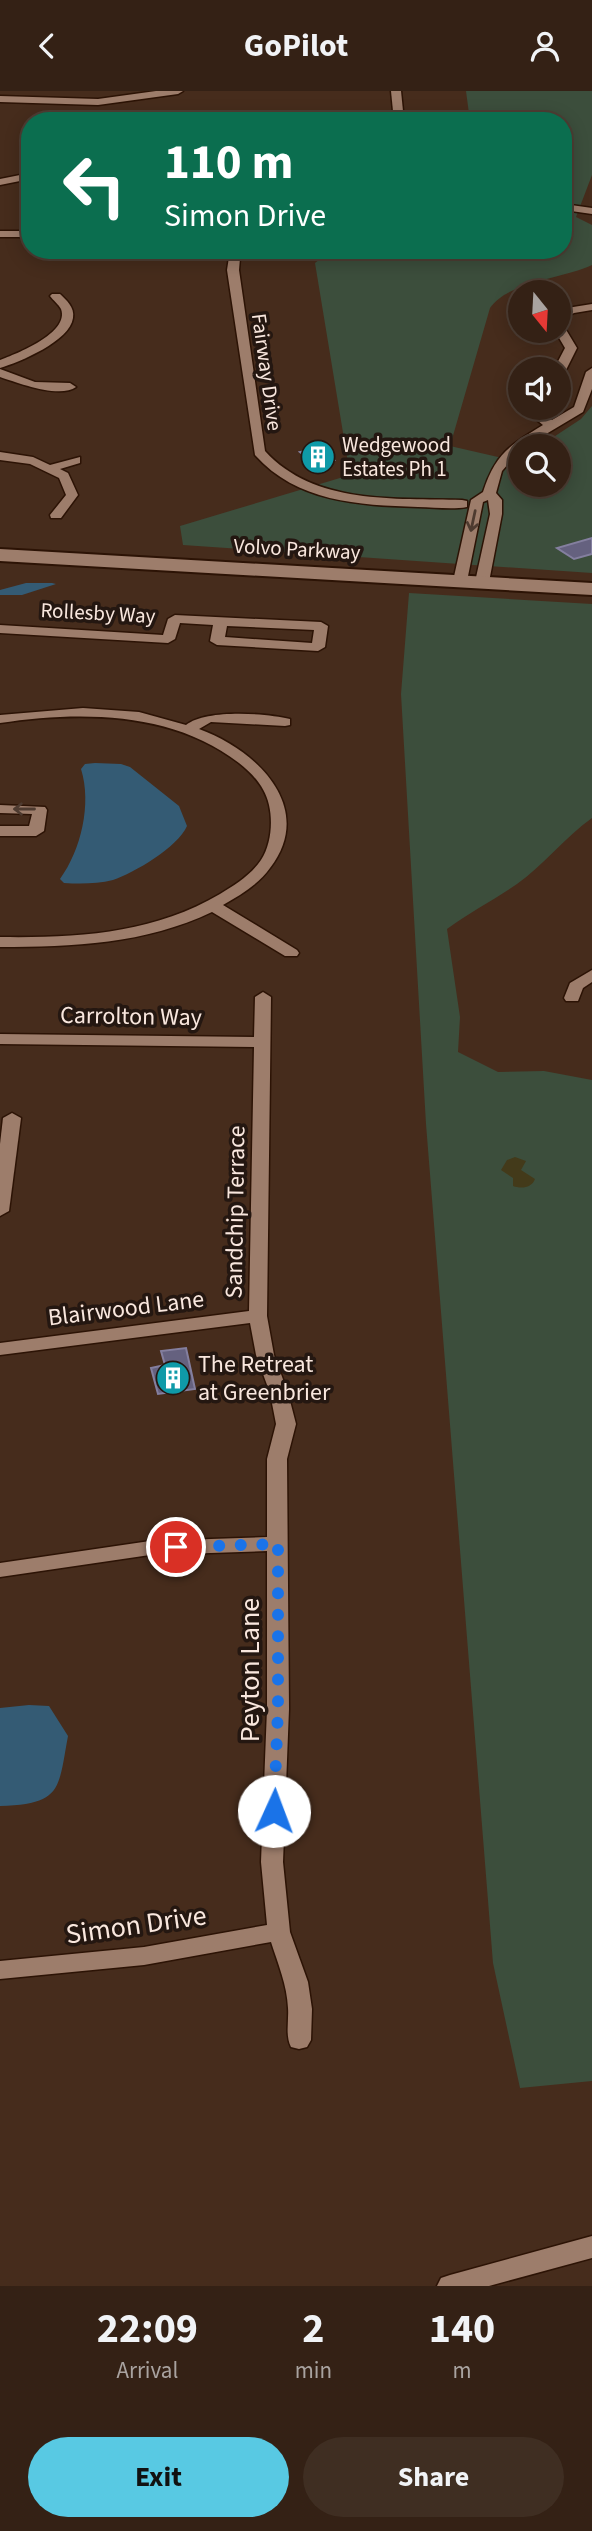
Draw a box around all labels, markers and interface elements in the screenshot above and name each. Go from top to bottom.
text: GoPilot [244,23,348,69]
icon: back [28,27,66,65]
icon: person [526,27,564,65]
text: 110 m [164,128,293,198]
icon: left [49,140,140,231]
text: Simon Drive [164,193,326,239]
north arrow [508,280,570,343]
map controls [508,280,571,497]
street label: Fairway Drive [244,311,290,433]
button: sound [508,357,571,420]
place label: Wedgewood Estates Ph 1 [342,430,451,484]
button: search [508,434,571,497]
building icon: Wedgewood Estates Ph 1 [299,438,337,476]
one-way arrow [465,509,479,532]
street label: Volvo Parkway [233,531,361,567]
street label: Rollesby Way [40,595,156,631]
one-way arrow [13,803,36,816]
street label: Carrolton Way [60,998,202,1035]
street label: Sandchip Terrace [216,1125,255,1299]
street label: Blairwood Lane [46,1282,206,1335]
place label: The Retreat at Greenbrier [198,1347,331,1410]
building icon: The Retreat at Greenbrier [154,1359,192,1397]
pin [146,1517,206,1577]
icon: arrive [157,1528,195,1566]
street label: Peyton Lane [230,1598,270,1742]
position arrow [237,1774,311,1848]
street label: Simon Drive [63,1895,209,1955]
text: 22:09 [97,2299,198,2359]
text: 2 [302,2299,324,2359]
text: 140 [429,2299,495,2359]
text: Arrival [116,2354,178,2387]
text: min [295,2354,332,2387]
text: m [452,2354,472,2387]
button: Exit [28,2437,289,2517]
button: Share [303,2437,564,2517]

